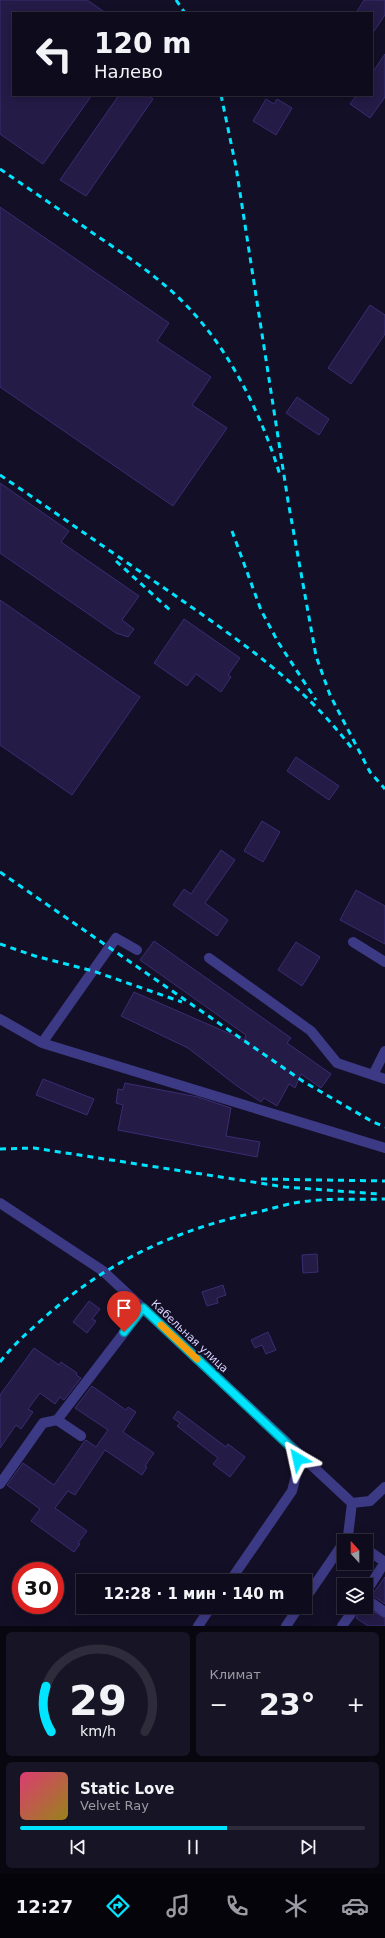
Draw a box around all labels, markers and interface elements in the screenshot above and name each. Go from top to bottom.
text: 120 m [94,27,191,60]
icon: left [28,28,80,80]
text: Налево [94,61,163,82]
pin [107,1291,141,1332]
icon: arrive [113,1297,135,1319]
street label: Кабельная улица [148,1297,231,1375]
position arrow [277,1438,319,1480]
north arrow [337,1534,373,1570]
map controls [337,1534,373,1614]
speed limit sign: 30 [12,1562,64,1614]
button: layers [337,1578,373,1614]
text: 12:28 · 1 мин · 140 m [104,1585,285,1603]
text: Климат [210,1667,261,1682]
text: 29 [69,1676,127,1725]
text: 23° [259,1687,316,1722]
text: − [210,1692,228,1717]
text: + [347,1692,365,1717]
text: km/h [80,1723,116,1739]
text: Static Love [80,1780,174,1798]
text: Velvet Ray [80,1798,149,1813]
icon: previous [67,1836,89,1858]
icon: pause [182,1836,204,1858]
icon: next [297,1836,319,1858]
icon: directions [104,1892,132,1920]
icon: music [164,1892,192,1920]
icon: phone [223,1892,251,1920]
icon: climate [282,1892,310,1920]
icon: car [341,1892,369,1920]
text: 12:27 [16,1896,73,1917]

